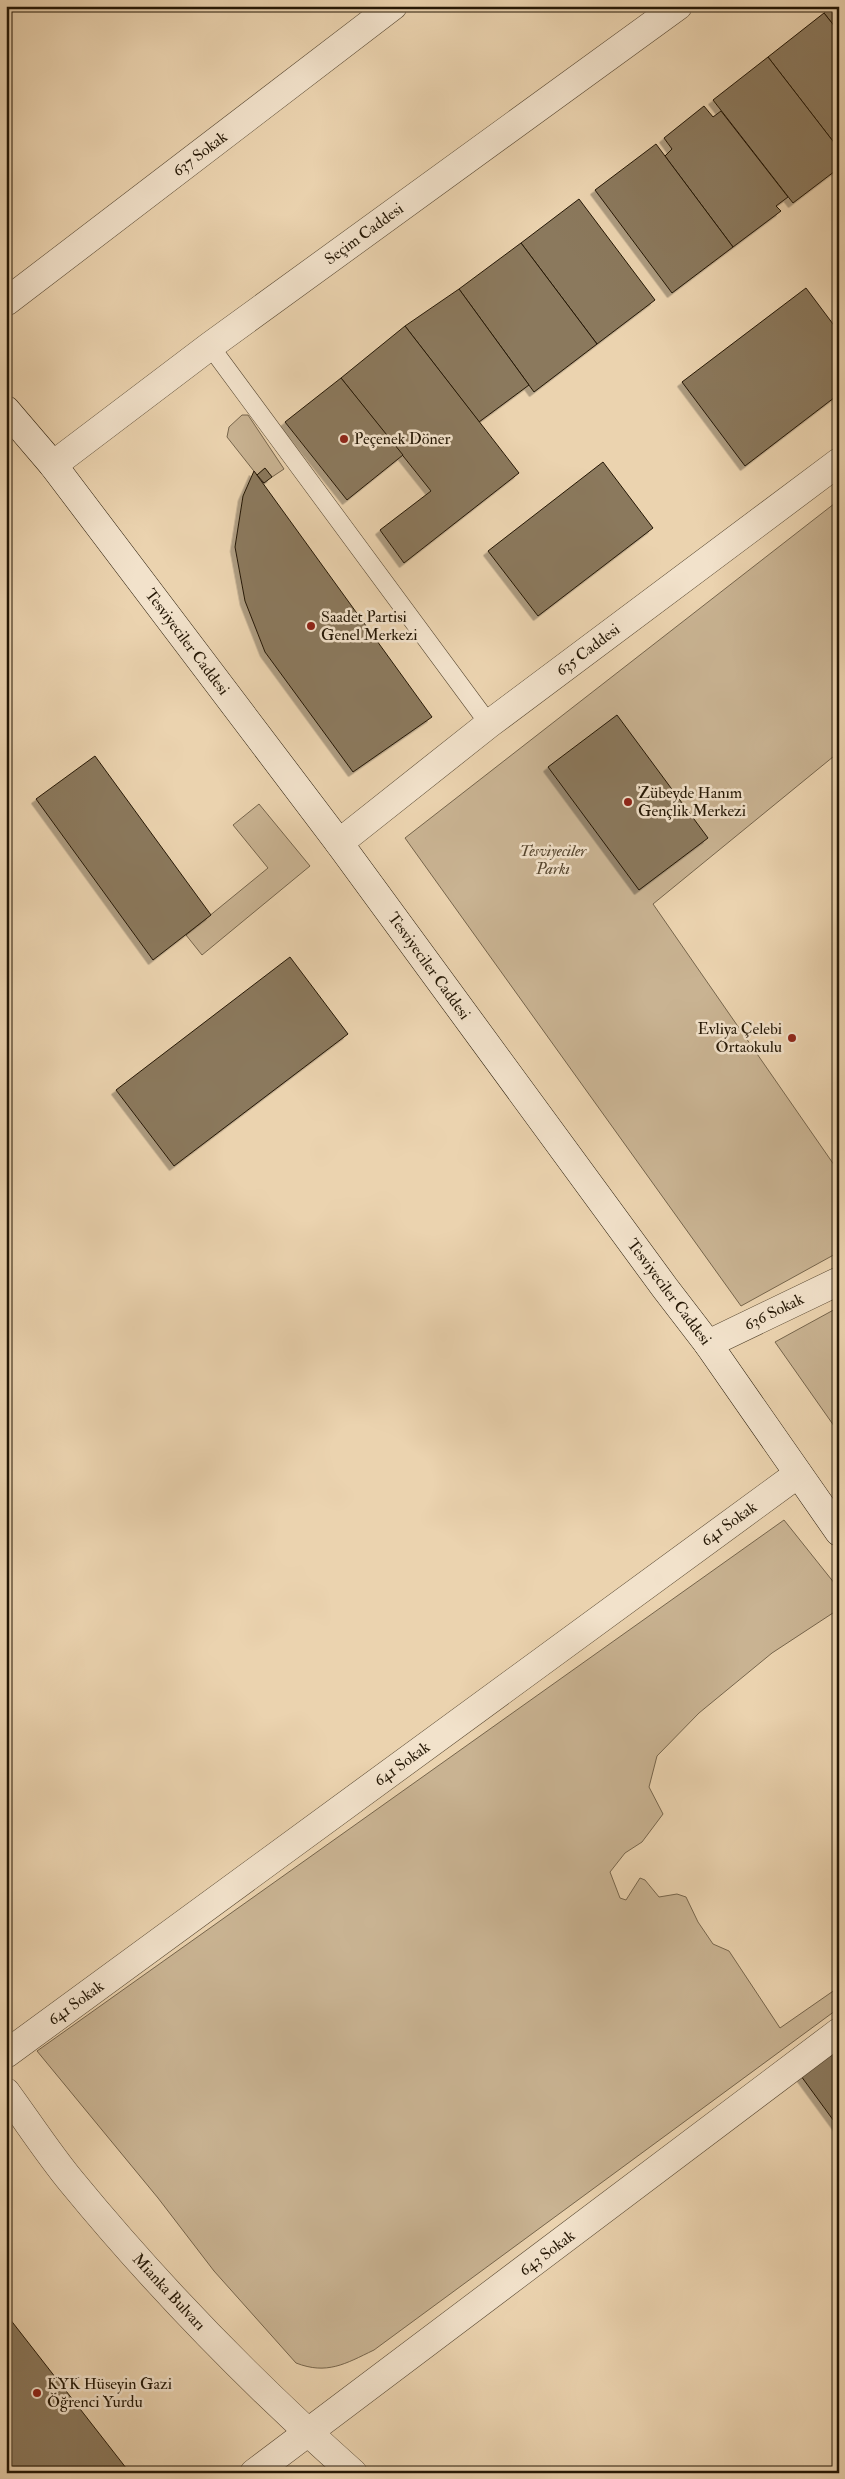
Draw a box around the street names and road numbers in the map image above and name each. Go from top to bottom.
street label: 637 Sokak [169,127,232,181]
street label: Seçim Caddesi [321,199,407,269]
street label: Tesviyeciler Caddesi [141,585,233,699]
street label: 635 Caddesi [552,619,624,681]
street label: Tesviyeciler Caddesi [383,908,475,1024]
street label: Tesviyeciler Caddesi [623,1235,715,1349]
street label: 636 Sokak [741,1289,807,1335]
street label: 641 Sokak [697,1497,761,1551]
street label: 641 Sokak [370,1737,434,1791]
street label: 641 Sokak [44,1976,108,2030]
street label: 643 Sokak [515,2225,579,2280]
street label: Mianka Bulvarı [128,2249,210,2335]

